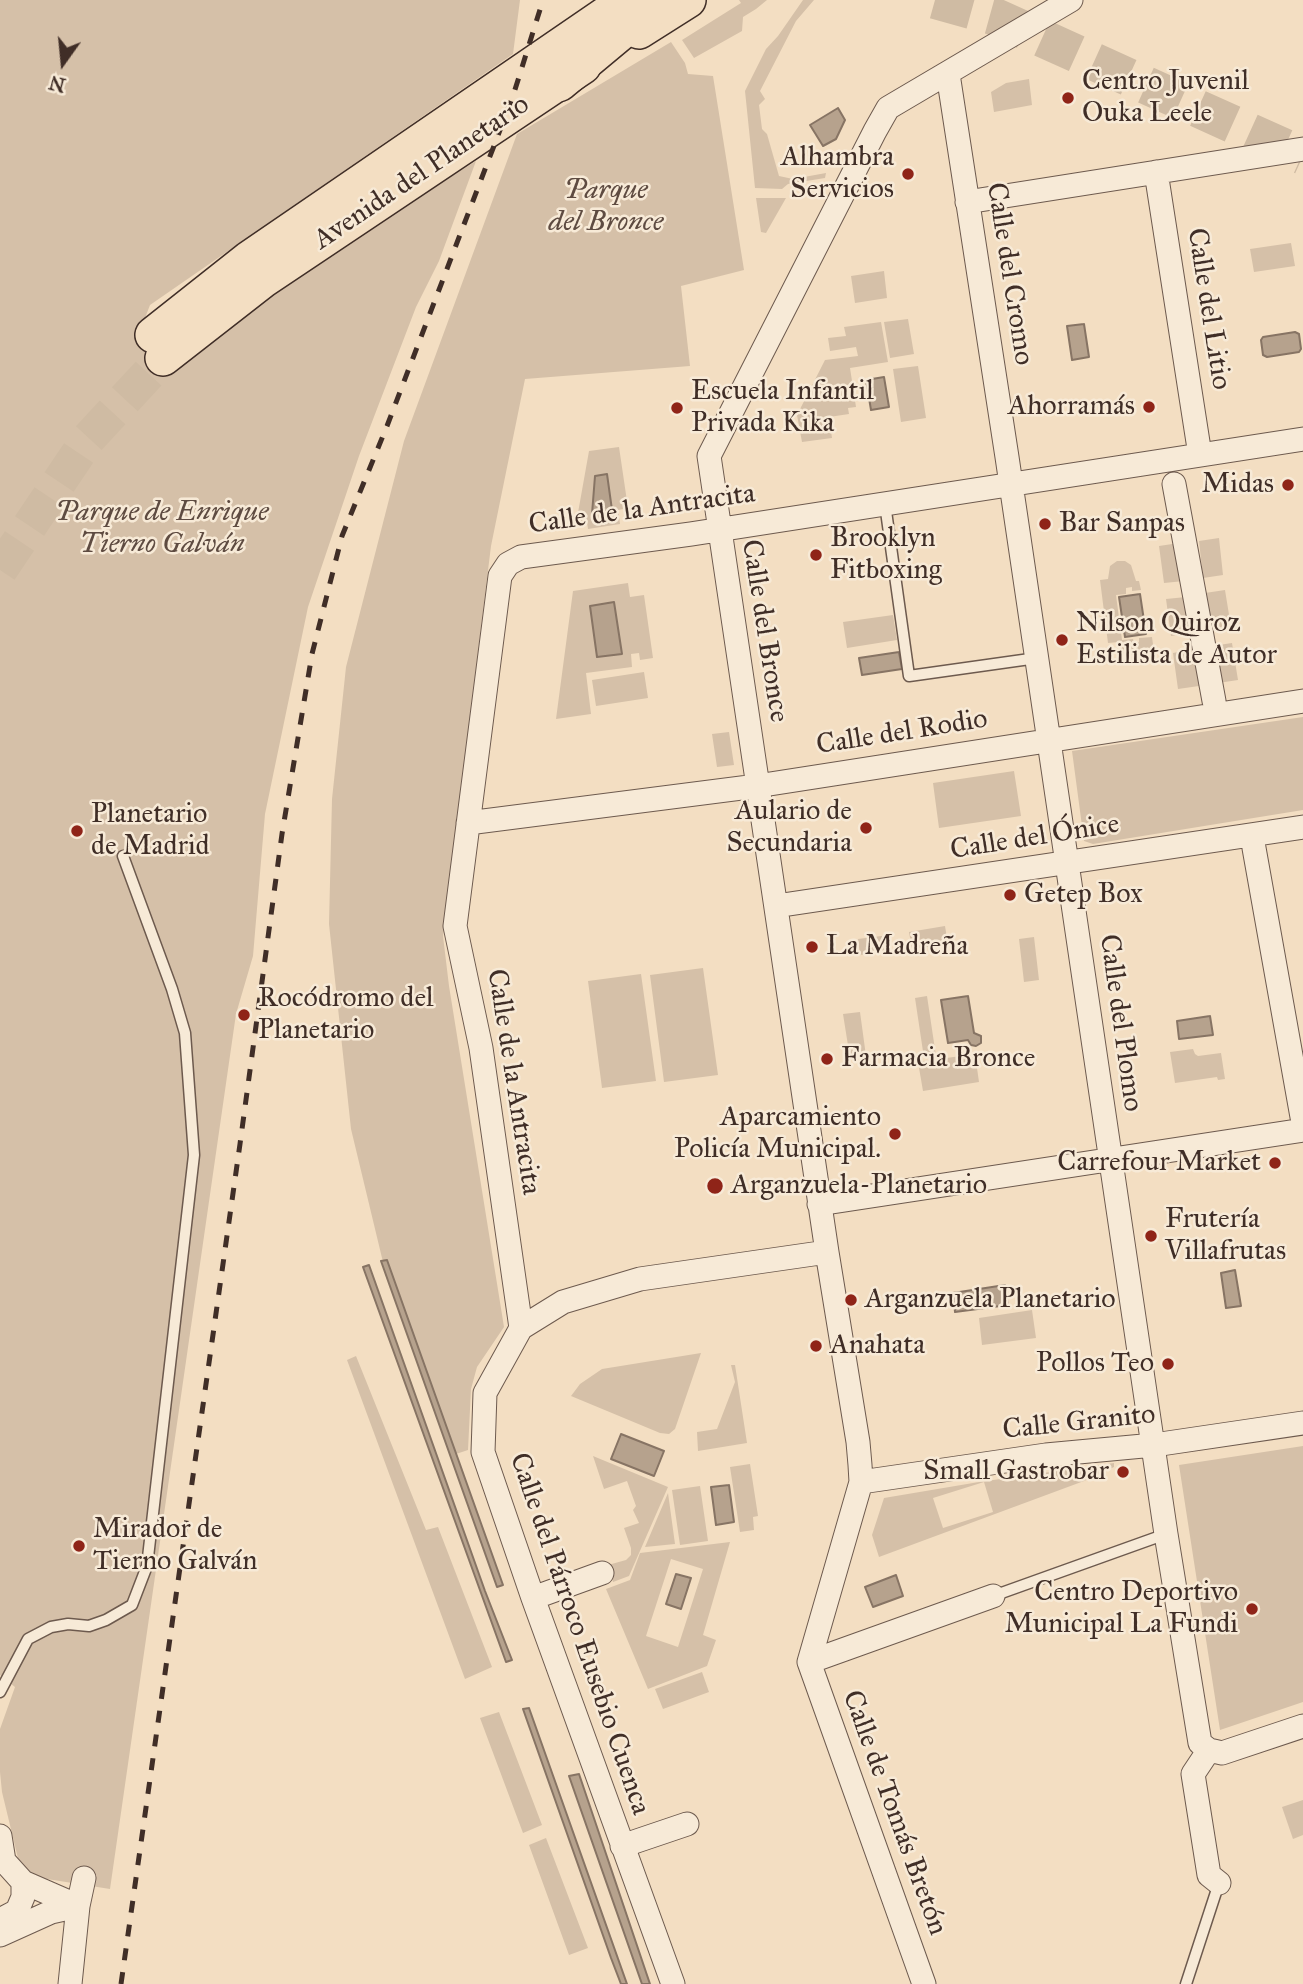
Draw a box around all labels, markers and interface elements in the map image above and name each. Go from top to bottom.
north arrow [28,28,98,98]
place label: Centro Juvenil Ouka Leele [1082,65,1249,131]
text: N [47,71,68,97]
street label: Avenida del Planetario [308,88,536,258]
marker: Centro Juvenil Ouka Leele [1060,90,1076,106]
place label: Alhambra Servicios [781,141,894,207]
marker: Alhambra Servicios [900,166,916,182]
park label: Parque del Bronce [549,174,663,240]
street label: Calle del Cromo [978,180,1040,368]
street label: Calle del Litio [1179,226,1237,392]
place label: Escuela Infantil Privada Kika [691,375,874,441]
place label: Ahorramás [1008,390,1135,424]
marker: Ahorramás [1141,399,1157,415]
marker: Escuela Infantil Privada Kika [669,400,685,416]
place label: Midas [1201,468,1274,502]
street label: Calle de la Antracita [527,477,757,543]
marker: Midas [1280,477,1296,493]
park label: Parque de Enrique Tierno Galván [55,496,269,562]
place label: Bar Sanpas [1059,507,1185,541]
marker: Bar Sanpas [1037,516,1053,532]
place label: Brooklyn Fitboxing [830,522,942,588]
street label: Calle del Bronce [733,537,795,725]
marker: Brooklyn Fitboxing [808,547,824,563]
place label: Nilson Quiroz Estilista de Autor [1076,607,1277,673]
marker: Nilson Quiroz Estilista de Autor [1054,632,1070,648]
street label: Calle del Rodio [814,703,990,763]
place label: Aulario de Secundaria [726,795,852,861]
place label: Planetario de Madrid [91,798,210,864]
street label: Calle del Ónice [948,808,1122,868]
marker: Aulario de Secundaria [858,820,874,836]
marker: Planetario de Madrid [69,823,85,839]
place label: Getep Box [1024,878,1143,912]
marker: Getep Box [1002,887,1018,903]
place label: La Madreña [826,930,968,964]
street label: Calle del Plomo [1091,932,1149,1114]
marker: La Madreña [804,939,820,955]
street label: Calle de la Antracita [479,967,547,1197]
place label: Rocódromo del Planetario [258,982,434,1048]
marker: Rocódromo del Planetario [236,1007,252,1023]
place label: Farmacia Bronce [841,1042,1035,1076]
marker: Farmacia Bronce [819,1051,835,1067]
place label: Aparcamiento Policía Municipal. [674,1101,881,1167]
marker: Aparcamiento Policía Municipal. [887,1126,903,1142]
place label: Carrefour Market [1057,1146,1261,1180]
marker: Carrefour Market [1267,1155,1283,1171]
place label: Arganzuela-Planetario [731,1169,987,1203]
marker: Arganzuela-Planetario [705,1176,725,1196]
place label: Frutería Villafrutas [1165,1203,1286,1269]
marker: Frutería Villafrutas [1143,1228,1159,1244]
place label: Arganzuela Planetario [865,1283,1116,1317]
marker: Arganzuela Planetario [843,1292,859,1308]
place label: Anahata [830,1329,925,1363]
marker: Anahata [808,1338,824,1354]
place label: Pollos Teo [1036,1347,1154,1381]
marker: Pollos Teo [1160,1356,1176,1372]
street label: Calle Granito [1001,1398,1157,1448]
street label: Calle del Párroco Eusebio Cuenca [501,1449,657,1819]
place label: Small Gastrobar [923,1455,1109,1489]
marker: Small Gastrobar [1115,1464,1131,1480]
place label: Mirador de Tierno Galván [93,1513,257,1579]
marker: Mirador de Tierno Galván [71,1538,87,1554]
place label: Centro Deportivo Municipal La Fundi [1004,1576,1238,1642]
marker: Centro Deportivo Municipal La Fundi [1244,1601,1260,1617]
street label: Calle de Tomás Bretón [834,1686,954,1940]

